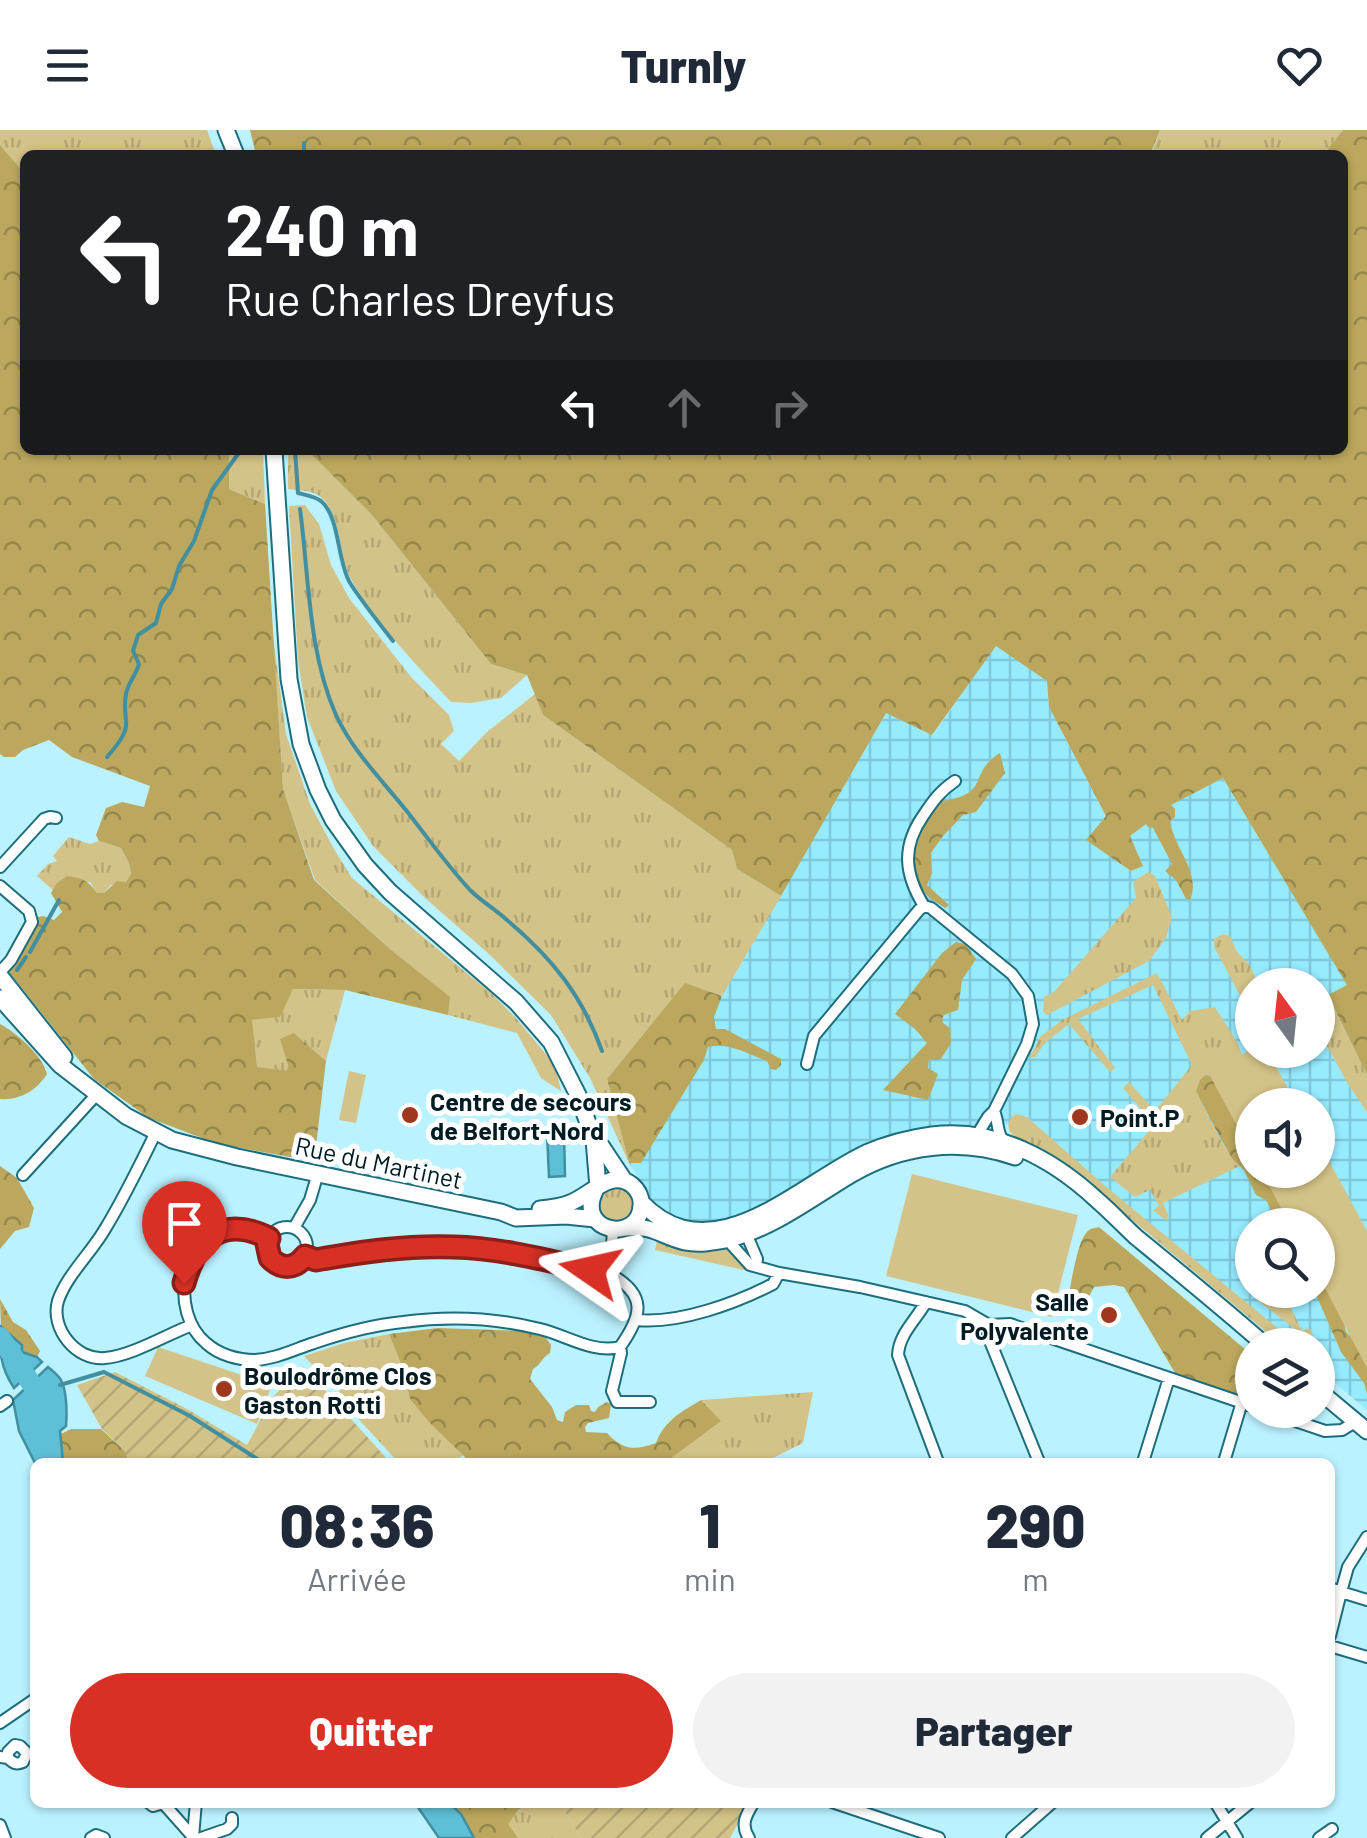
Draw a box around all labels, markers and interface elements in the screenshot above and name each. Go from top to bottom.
icon: menu [40,38,95,93]
text: Turnly [621,38,746,92]
icon: heart [1272,38,1327,93]
text: 240 m [225,186,419,270]
icon: left [60,190,190,320]
text: Rue Charles Dreyfus [225,271,615,325]
icon: left [552,380,607,435]
icon: ahead [657,380,712,435]
icon: right [762,380,817,435]
north arrow [1235,968,1335,1068]
map controls [1235,968,1335,1428]
place label: Centre de secours de Belfort-Nord [430,1086,632,1145]
button: sound [1235,1088,1335,1188]
place label: Point.P [1100,1102,1179,1132]
marker: Centre de secours de Belfort-Nord [399,1104,421,1126]
marker: Point.P [1069,1106,1091,1128]
street label: Rue du Martinet [293,1130,465,1194]
pin [142,1181,227,1284]
icon: arrive [157,1196,212,1251]
button: search [1235,1208,1335,1308]
position arrow [538,1218,642,1322]
place label: Salle Polyvalente [960,1286,1089,1345]
marker: Salle Polyvalente [1098,1304,1120,1326]
button: layers [1235,1328,1335,1428]
place label: Boulodrôme Clos Gaston Rotti [244,1360,431,1419]
marker: Boulodrôme Clos Gaston Rotti [213,1378,235,1400]
text: 08:36 [279,1488,435,1560]
text: 1 [699,1488,721,1560]
text: 290 [985,1488,1086,1560]
text: Arrivée [307,1559,407,1597]
text: min [684,1559,736,1597]
text: m [1022,1559,1049,1597]
button: Quitter [70,1673,673,1788]
button: Partager [693,1673,1295,1788]

